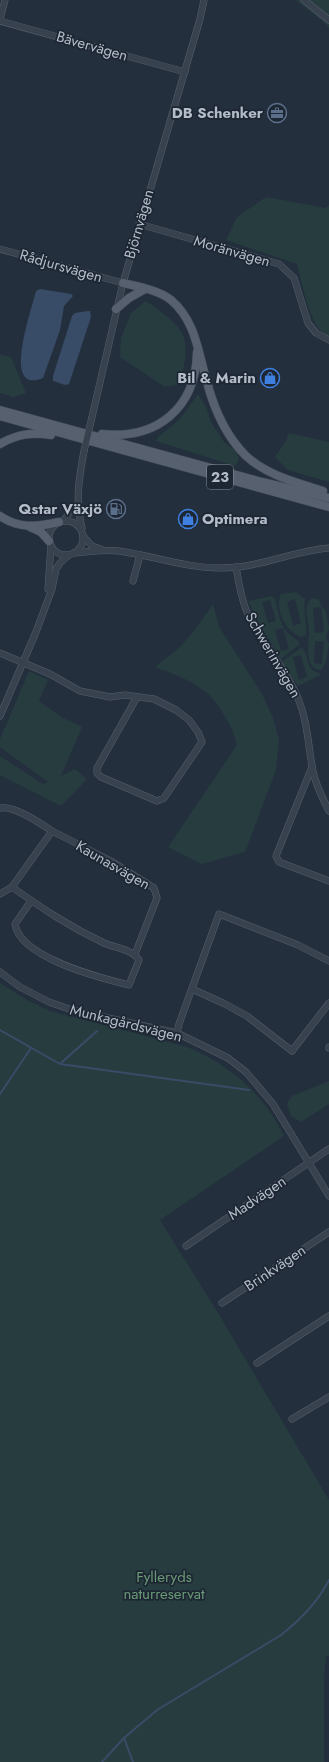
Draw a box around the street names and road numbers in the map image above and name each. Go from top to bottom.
street label: Bävervägen [54,25,130,67]
street label: Björnvägen [119,187,159,261]
street label: Moränvägen [191,230,273,272]
street label: Rådjursvägen [17,244,105,288]
road number: 23 [207,465,233,489]
street label: Schwerinvägen [240,608,306,702]
street label: Kaunasvägen [72,835,154,895]
street label: Munkagårdsvägen [67,998,185,1048]
street label: Madvägen [224,1170,290,1226]
street label: Brinkvägen [240,1239,310,1297]

